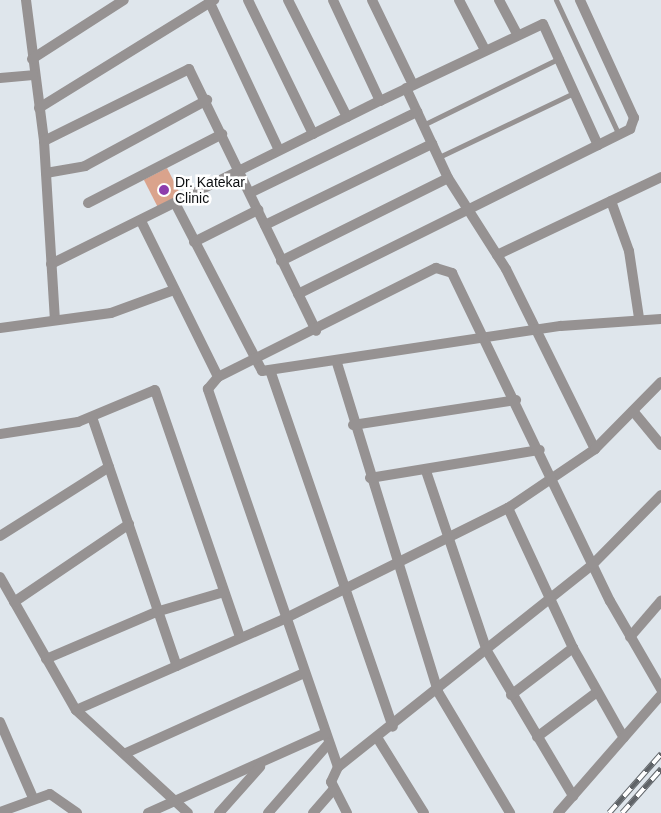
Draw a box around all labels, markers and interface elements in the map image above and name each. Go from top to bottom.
place label: Dr. Katekar Clinic [175,174,245,206]
marker: Dr. Katekar Clinic [157,183,171,197]

